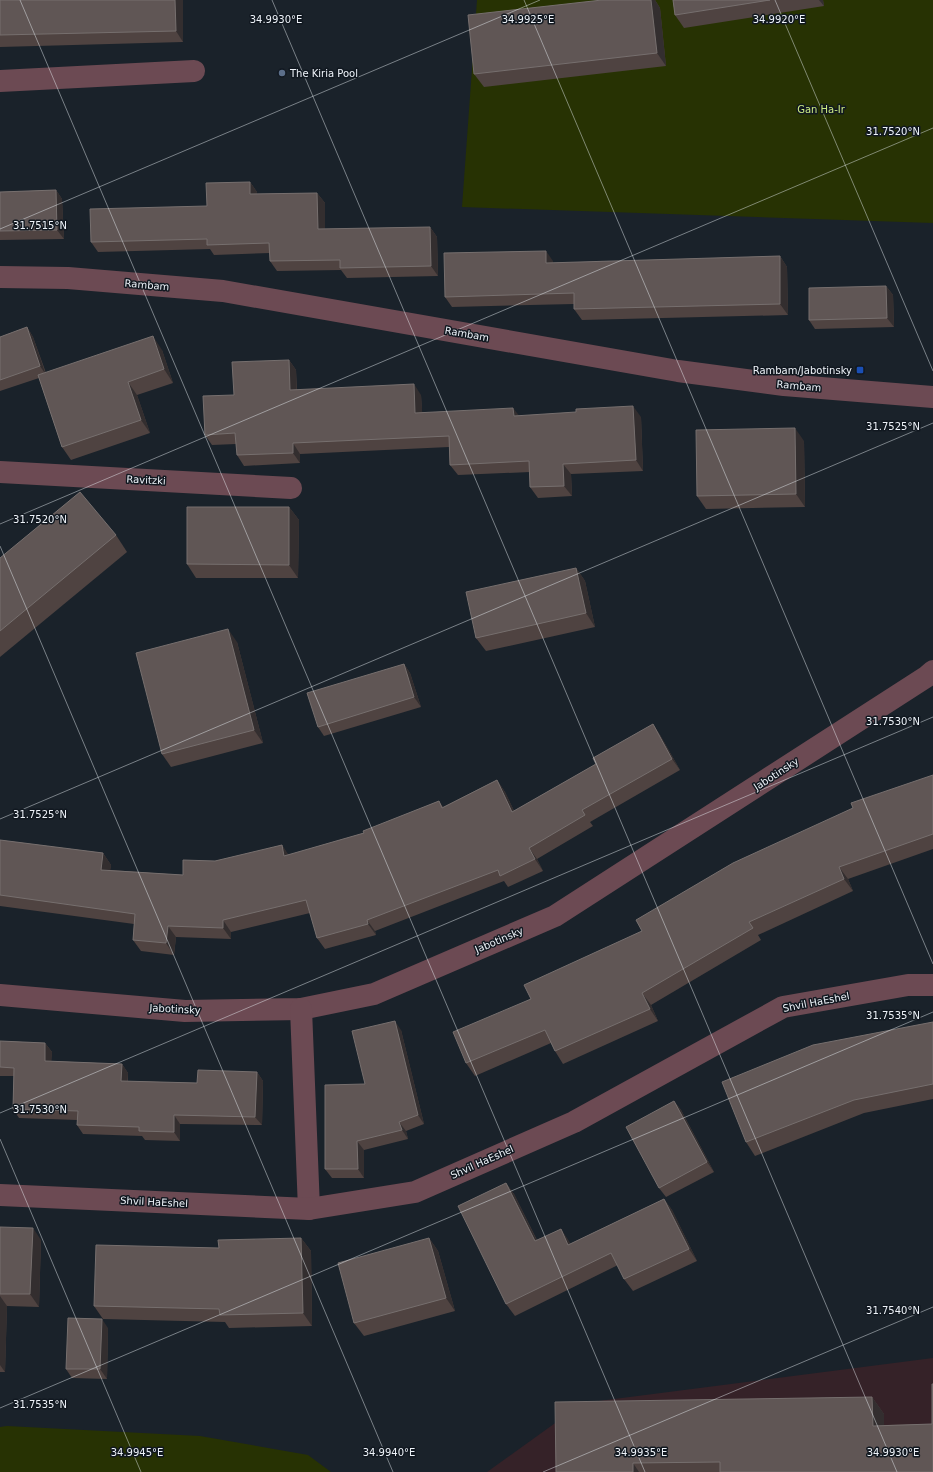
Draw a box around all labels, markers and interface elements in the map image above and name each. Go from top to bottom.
text: 34.9930°E [250,14,302,25]
text: 34.9925°E [502,14,554,25]
text: 34.9920°E [753,14,805,25]
marker: The Kiria Pool [277,68,287,78]
place label: The Kiria Pool [289,68,358,79]
park label: Gan Ha-Ir [797,104,846,115]
text: 31.7520°N [866,126,920,137]
text: 31.7515°N [13,220,67,231]
street label: Rambam [124,278,170,292]
street label: Rambam [444,325,490,343]
place label: Rambam/Jabotinsky [753,365,852,376]
marker: Rambam/Jabotinsky [855,365,865,375]
street label: Rambam [776,379,822,393]
text: 31.7525°N [866,421,920,432]
street label: Ravitzki [126,473,166,487]
text: 31.7520°N [13,514,67,525]
text: 31.7530°N [866,716,920,727]
street label: Jabotinsky [751,755,801,793]
text: 31.7525°N [13,809,67,820]
street label: Jabotinsky [472,925,525,955]
street label: Shvil HaEshel [782,990,850,1014]
street label: Jabotinsky [148,1002,201,1016]
text: 31.7535°N [866,1010,920,1021]
text: 31.7530°N [13,1104,67,1115]
street label: Shvil HaEshel [449,1143,515,1181]
street label: Shvil HaEshel [120,1195,188,1209]
text: 31.7540°N [866,1305,920,1316]
text: 31.7535°N [13,1399,67,1410]
text: 34.9945°E [111,1447,163,1458]
text: 34.9940°E [363,1447,415,1458]
text: 34.9935°E [615,1447,667,1458]
text: 34.9930°E [867,1447,919,1458]

